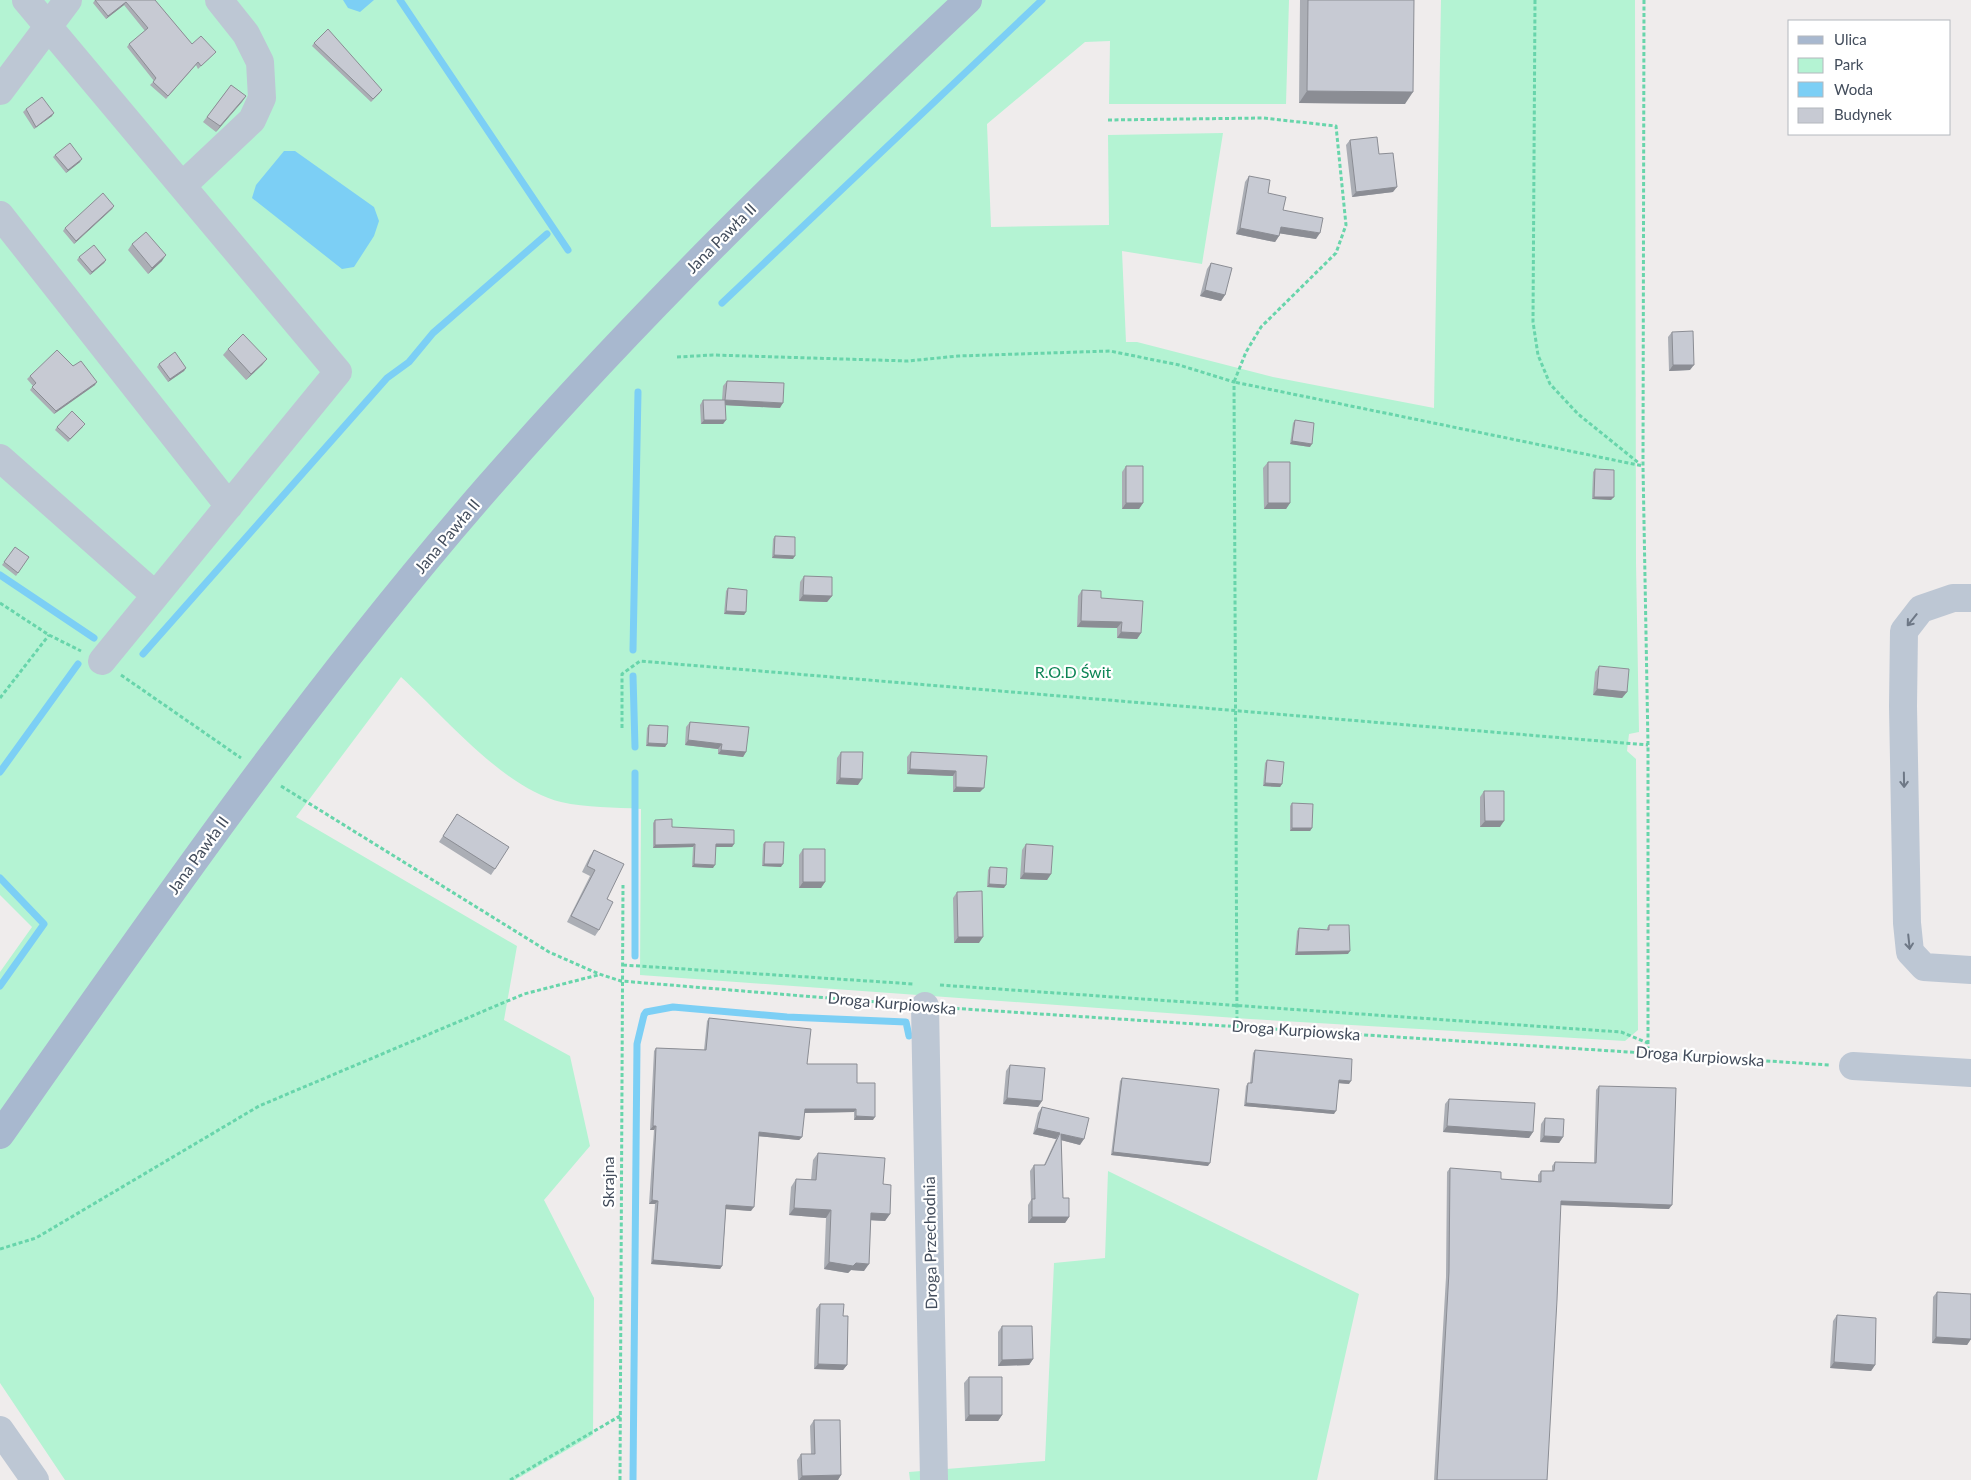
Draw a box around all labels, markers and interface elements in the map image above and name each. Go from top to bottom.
legend [1788,20,1951,135]
text: Ulica [1834,30,1867,48]
text: Park [1834,55,1864,73]
text: Woda [1834,80,1873,98]
text: Budynek [1834,105,1892,123]
street label: Jana Pawła II [682,199,760,277]
street label: Jana Pawła II [410,495,483,577]
one-way arrow [1907,614,1918,627]
park label: R.O.D Świt [1035,662,1111,681]
one-way arrow [1899,772,1909,788]
street label: Jana Pawła II [163,812,232,897]
one-way arrow [1904,934,1914,950]
street label: Droga Kurpiowska [827,987,957,1018]
street label: Droga Kurpiowska [1231,1016,1361,1043]
street label: Droga Kurpiowska [1635,1042,1765,1069]
street label: Skrajna [598,1156,617,1208]
street label: Droga Przechodnia [919,1176,940,1310]

